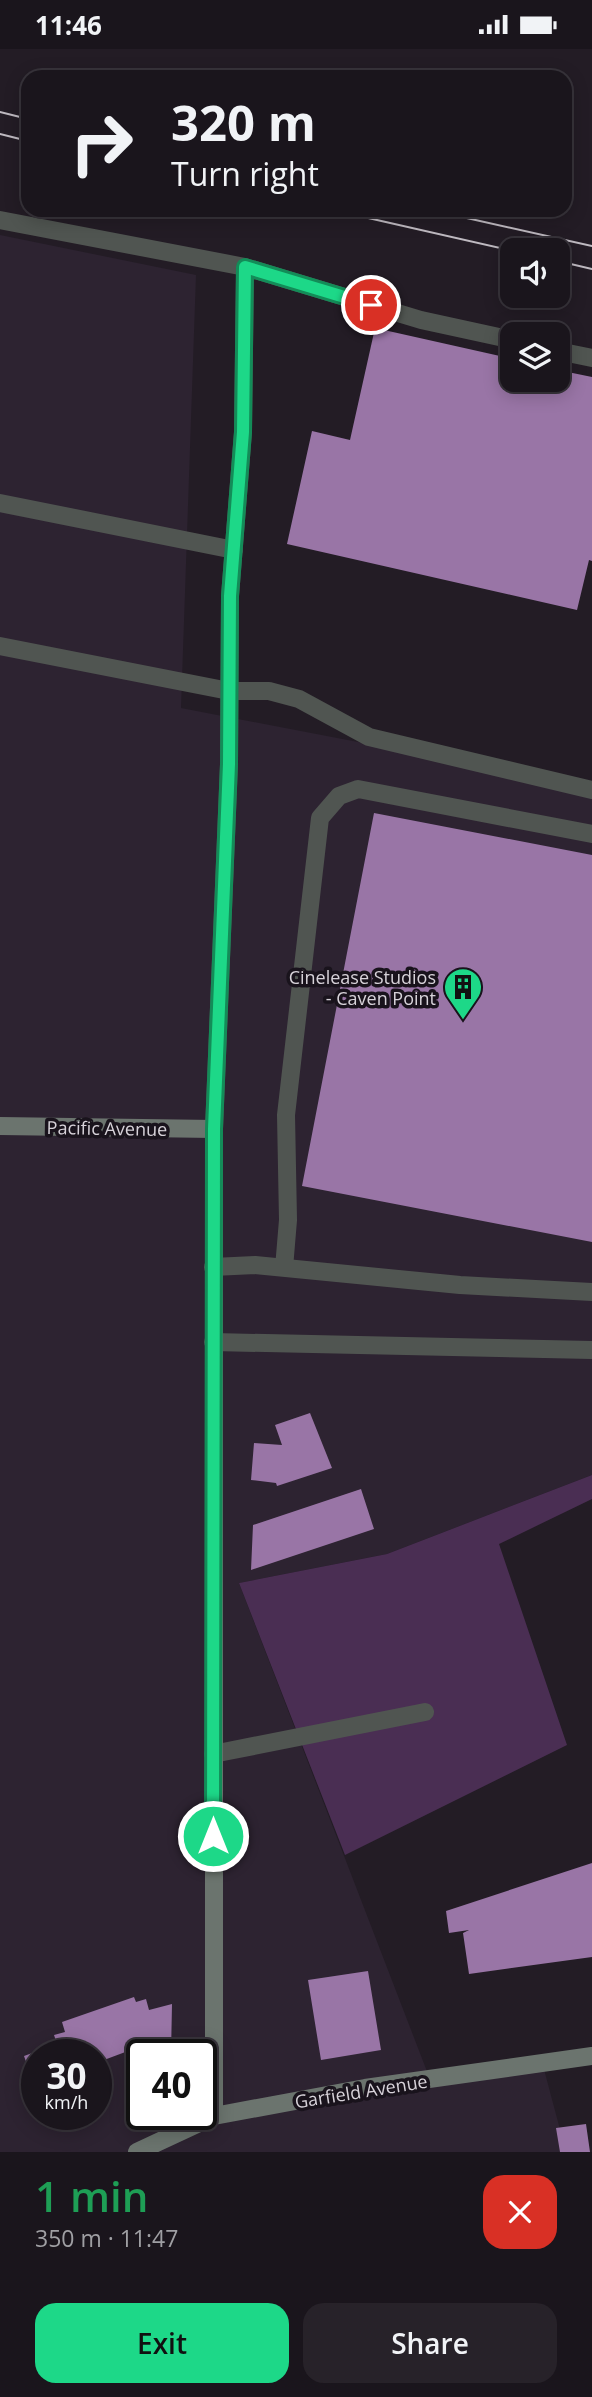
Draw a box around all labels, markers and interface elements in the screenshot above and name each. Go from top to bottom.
text: 11:46 [35,7,102,43]
text: 320 m [171,89,316,155]
icon: right [56,98,147,189]
text: Turn right [171,152,319,195]
map controls [500,238,570,392]
button: sound [500,238,570,308]
pin [341,275,401,335]
icon: arrive [352,286,390,324]
button: layers [500,322,570,392]
place label: Cinelease Studios - Caven Point [289,965,436,1010]
building icon: Cinelease Studios - Caven Point [442,966,484,1021]
street label: Pacific Avenue [47,1115,167,1141]
position arrow [176,1799,250,1873]
speed limit sign: 40 [126,2039,217,2130]
text: 30 [46,2052,87,2099]
street label: Garfield Avenue [293,2069,429,2113]
text: km/h [45,2090,88,2114]
text: 1 min [35,2167,148,2224]
button: close [483,2175,557,2249]
text: 350 m · 11:47 [35,2222,178,2254]
button: Exit [35,2303,289,2383]
button: Share [303,2303,557,2383]

